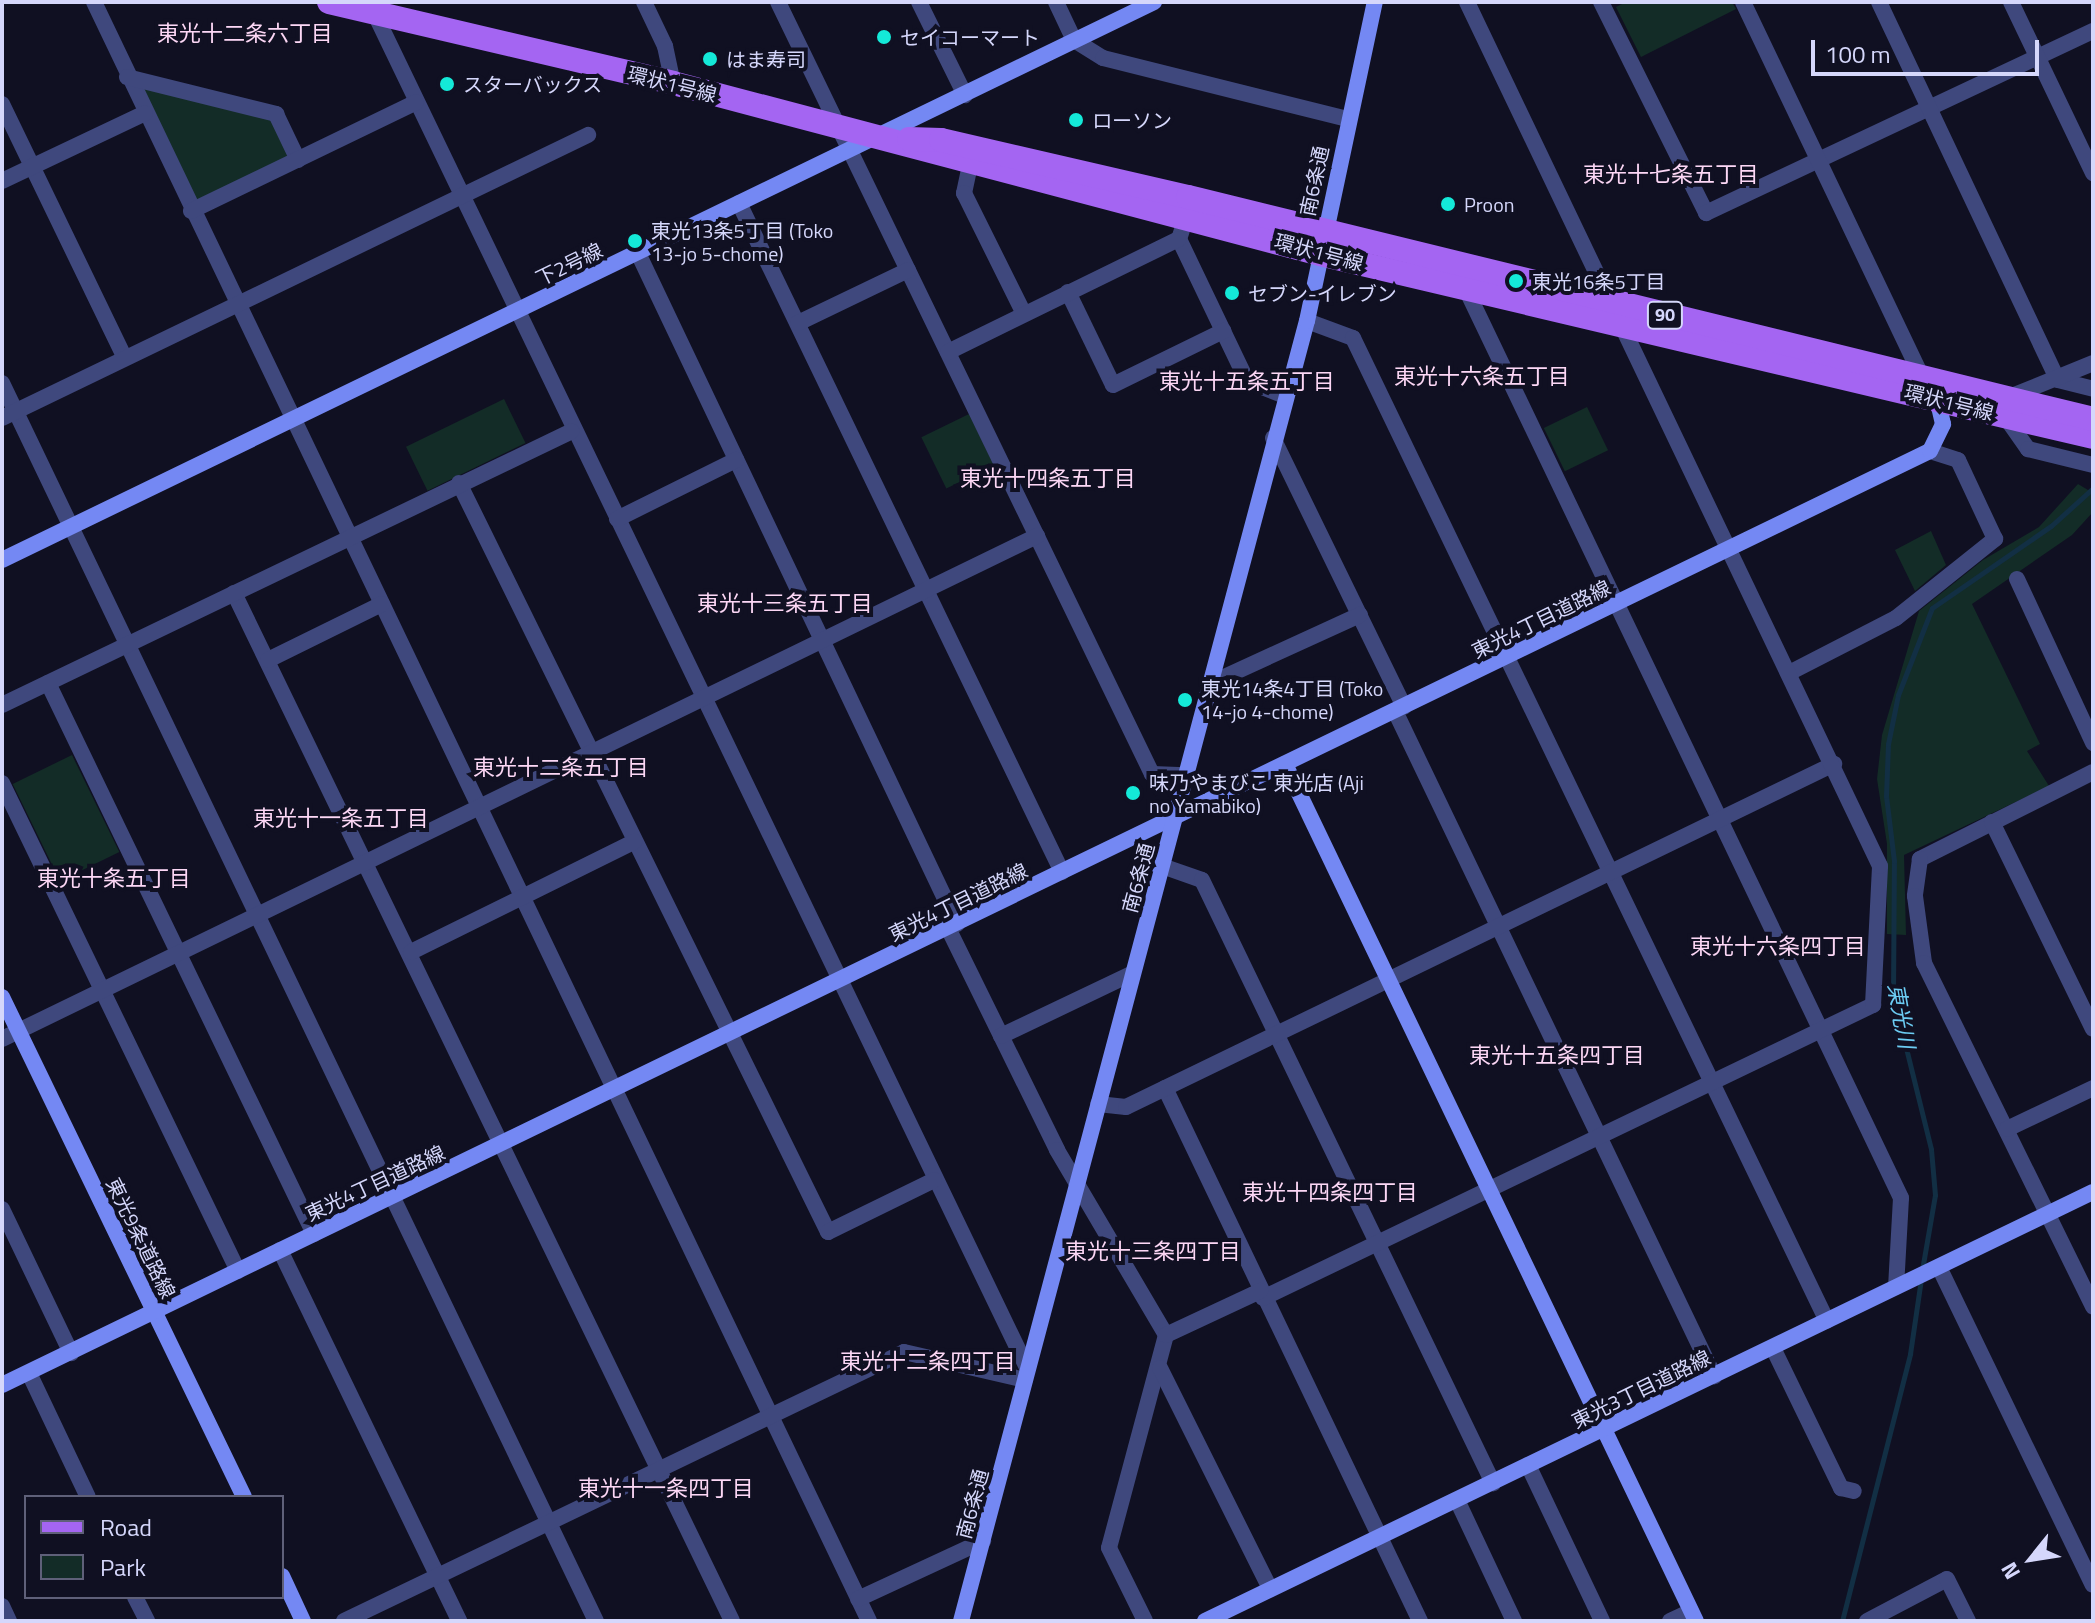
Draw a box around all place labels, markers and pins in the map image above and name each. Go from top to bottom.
place label: セイコーマート [900,25,1040,49]
marker: セイコーマート [875,28,893,46]
place label: はま寿司 [726,47,806,71]
marker: はま寿司 [701,50,719,68]
place label: スターバックス [463,72,603,96]
marker: スターバックス [438,75,456,93]
place label: ローソン [1092,108,1172,132]
marker: ローソン [1067,111,1085,129]
place label: Proon [1464,192,1514,216]
marker: Proon [1439,195,1457,213]
place label: 東光13条5丁目 (Toko 13-jo 5-chome) [651,218,833,265]
marker: 東光13条5丁目 (Toko 13-jo 5-chome) [626,232,644,250]
place label: 東光16条5丁目 [1532,269,1666,293]
marker: 東光16条5丁目 [1507,272,1525,290]
place label: セブン-イレブン [1248,281,1397,305]
marker: セブン-イレブン [1223,284,1241,302]
place label: 東光14条4丁目 (Toko 14-jo 4-chome) [1201,676,1383,723]
marker: 東光14条4丁目 (Toko 14-jo 4-chome) [1176,691,1194,709]
place label: 味乃やまびこ 東光店 (Aji no Yamabiko) [1149,770,1364,817]
marker: 味乃やまびこ 東光店 (Aji no Yamabiko) [1124,784,1142,802]

